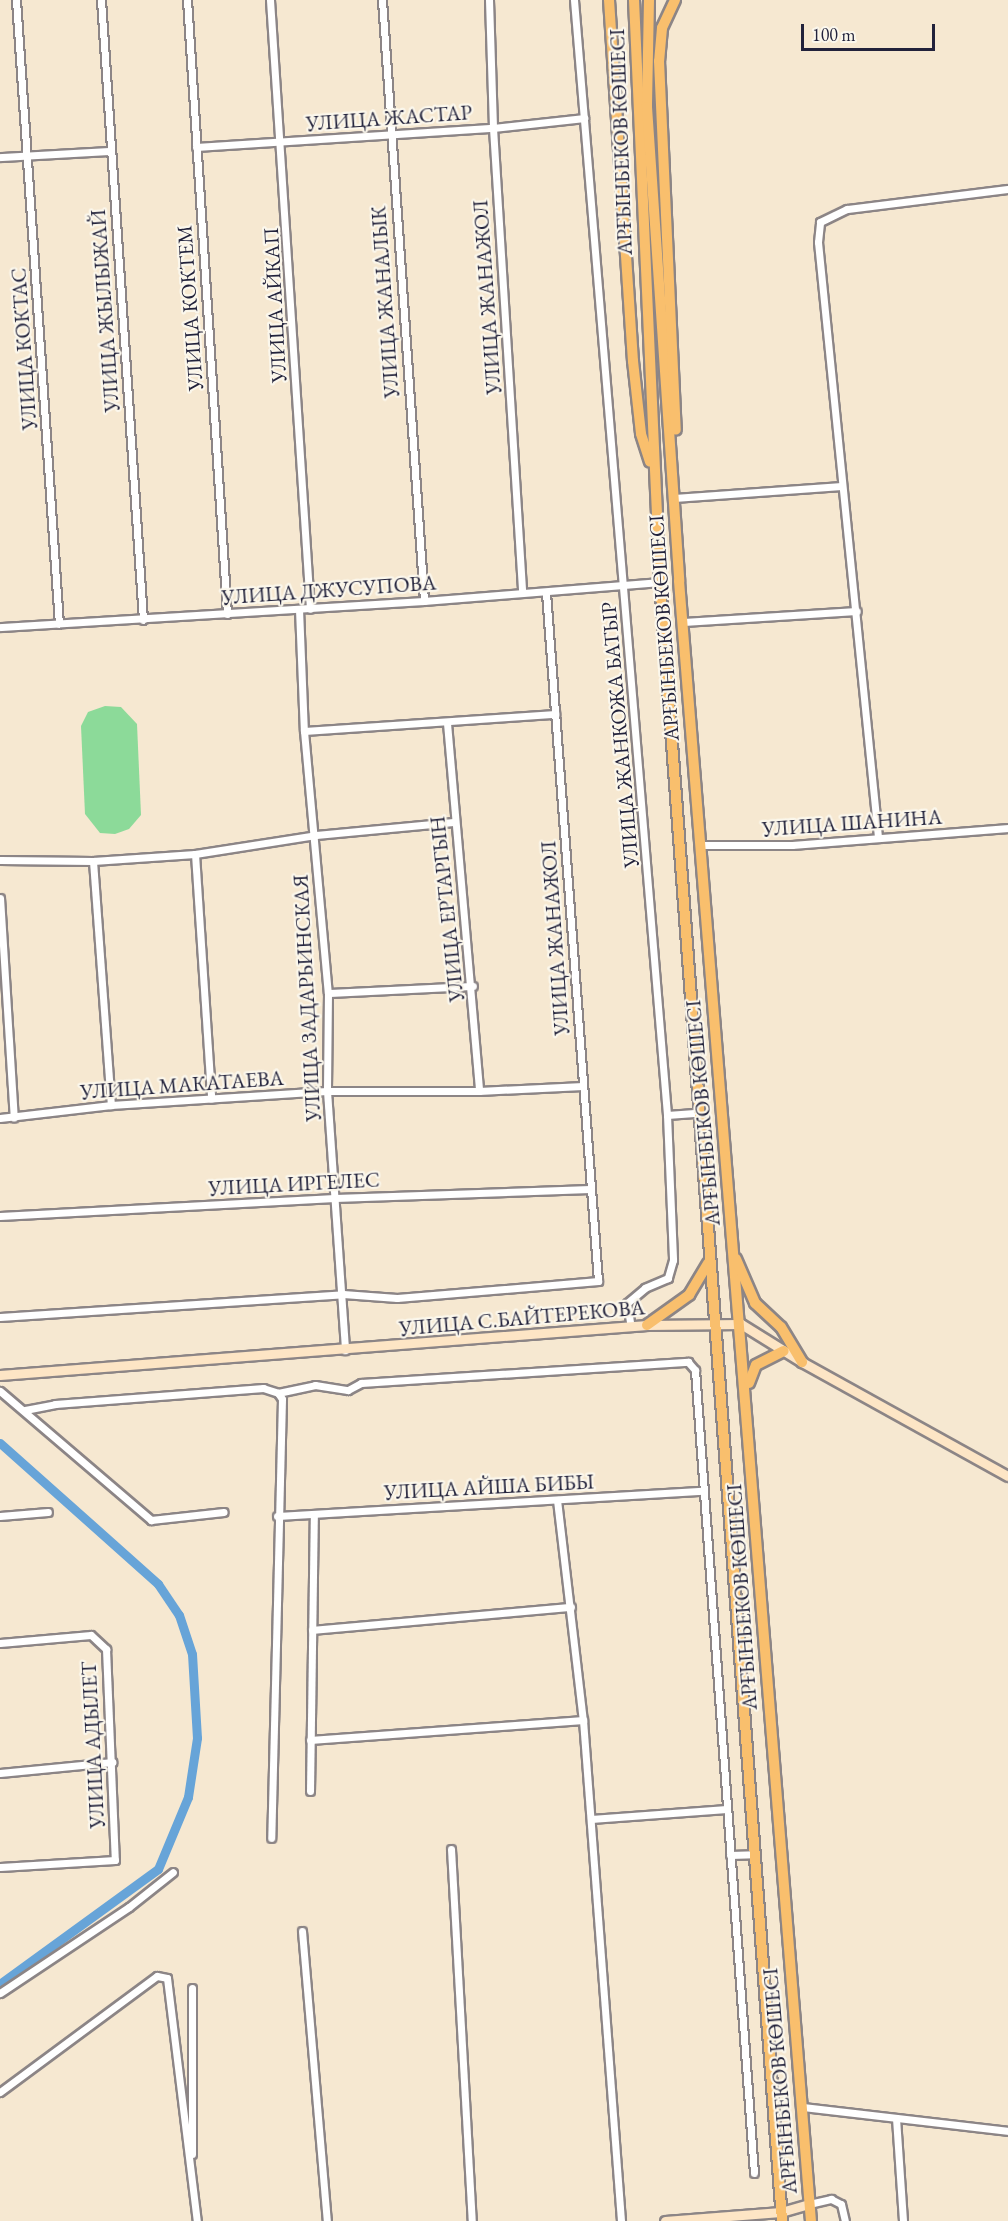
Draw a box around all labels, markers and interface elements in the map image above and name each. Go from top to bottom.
scale bar [804,12,938,50]
text: 100 m [812,23,856,46]
street label: АРҒЫНБЕКОВ КӨШЕСІ [604,28,638,256]
street label: УЛИЦА ЖАСТАР [305,100,473,136]
street label: УЛИЦА ЖАНАЖОЛ [468,199,506,395]
street label: УЛИЦА ЖАНАЛЫК [366,205,404,399]
street label: УЛИЦА ЖЫЛЫЖАЙ [85,209,125,413]
street label: УЛИЦА КОКТЕМ [172,224,208,392]
street label: УЛИЦА АЙКАП [258,226,292,384]
street label: УЛИЦА КОКТАС [6,267,42,431]
street label: АРҒЫНБЕКОВ КӨШЕСІ [644,514,684,742]
street label: УЛИЦА ДЖУСУПОВА [221,570,437,610]
street label: УЛИЦА ЖАНКОЖА БАТЫР [596,601,644,869]
street label: УЛИЦА ШАНИНА [761,804,943,842]
street label: УЛИЦА ЕРТАРГЫН [425,815,469,1003]
street label: УЛИЦА ЖАНАЖОЛ [536,840,574,1036]
street label: УЛИЦА ЗАДАРЬИНСКАЯ [288,874,326,1122]
street label: АРҒЫНБЕКОВ КӨШЕСІ [681,999,725,1227]
street label: УЛИЦА МАКАТАЕВА [79,1065,285,1105]
street label: УЛИЦА ИРГЕЛЕС [208,1167,380,1201]
street label: УЛИЦА С.БАЙТЕРЕКОВА [398,1295,646,1341]
street label: УЛИЦА АЙША БИБЫ [383,1469,595,1505]
street label: АРҒЫНБЕКОВ КӨШЕСІ [722,1483,762,1711]
street label: УЛИЦА АДЫЛЕТ [76,1661,110,1829]
street label: АРҒЫНБЕКОВ КӨШЕСІ [758,1967,802,2195]

